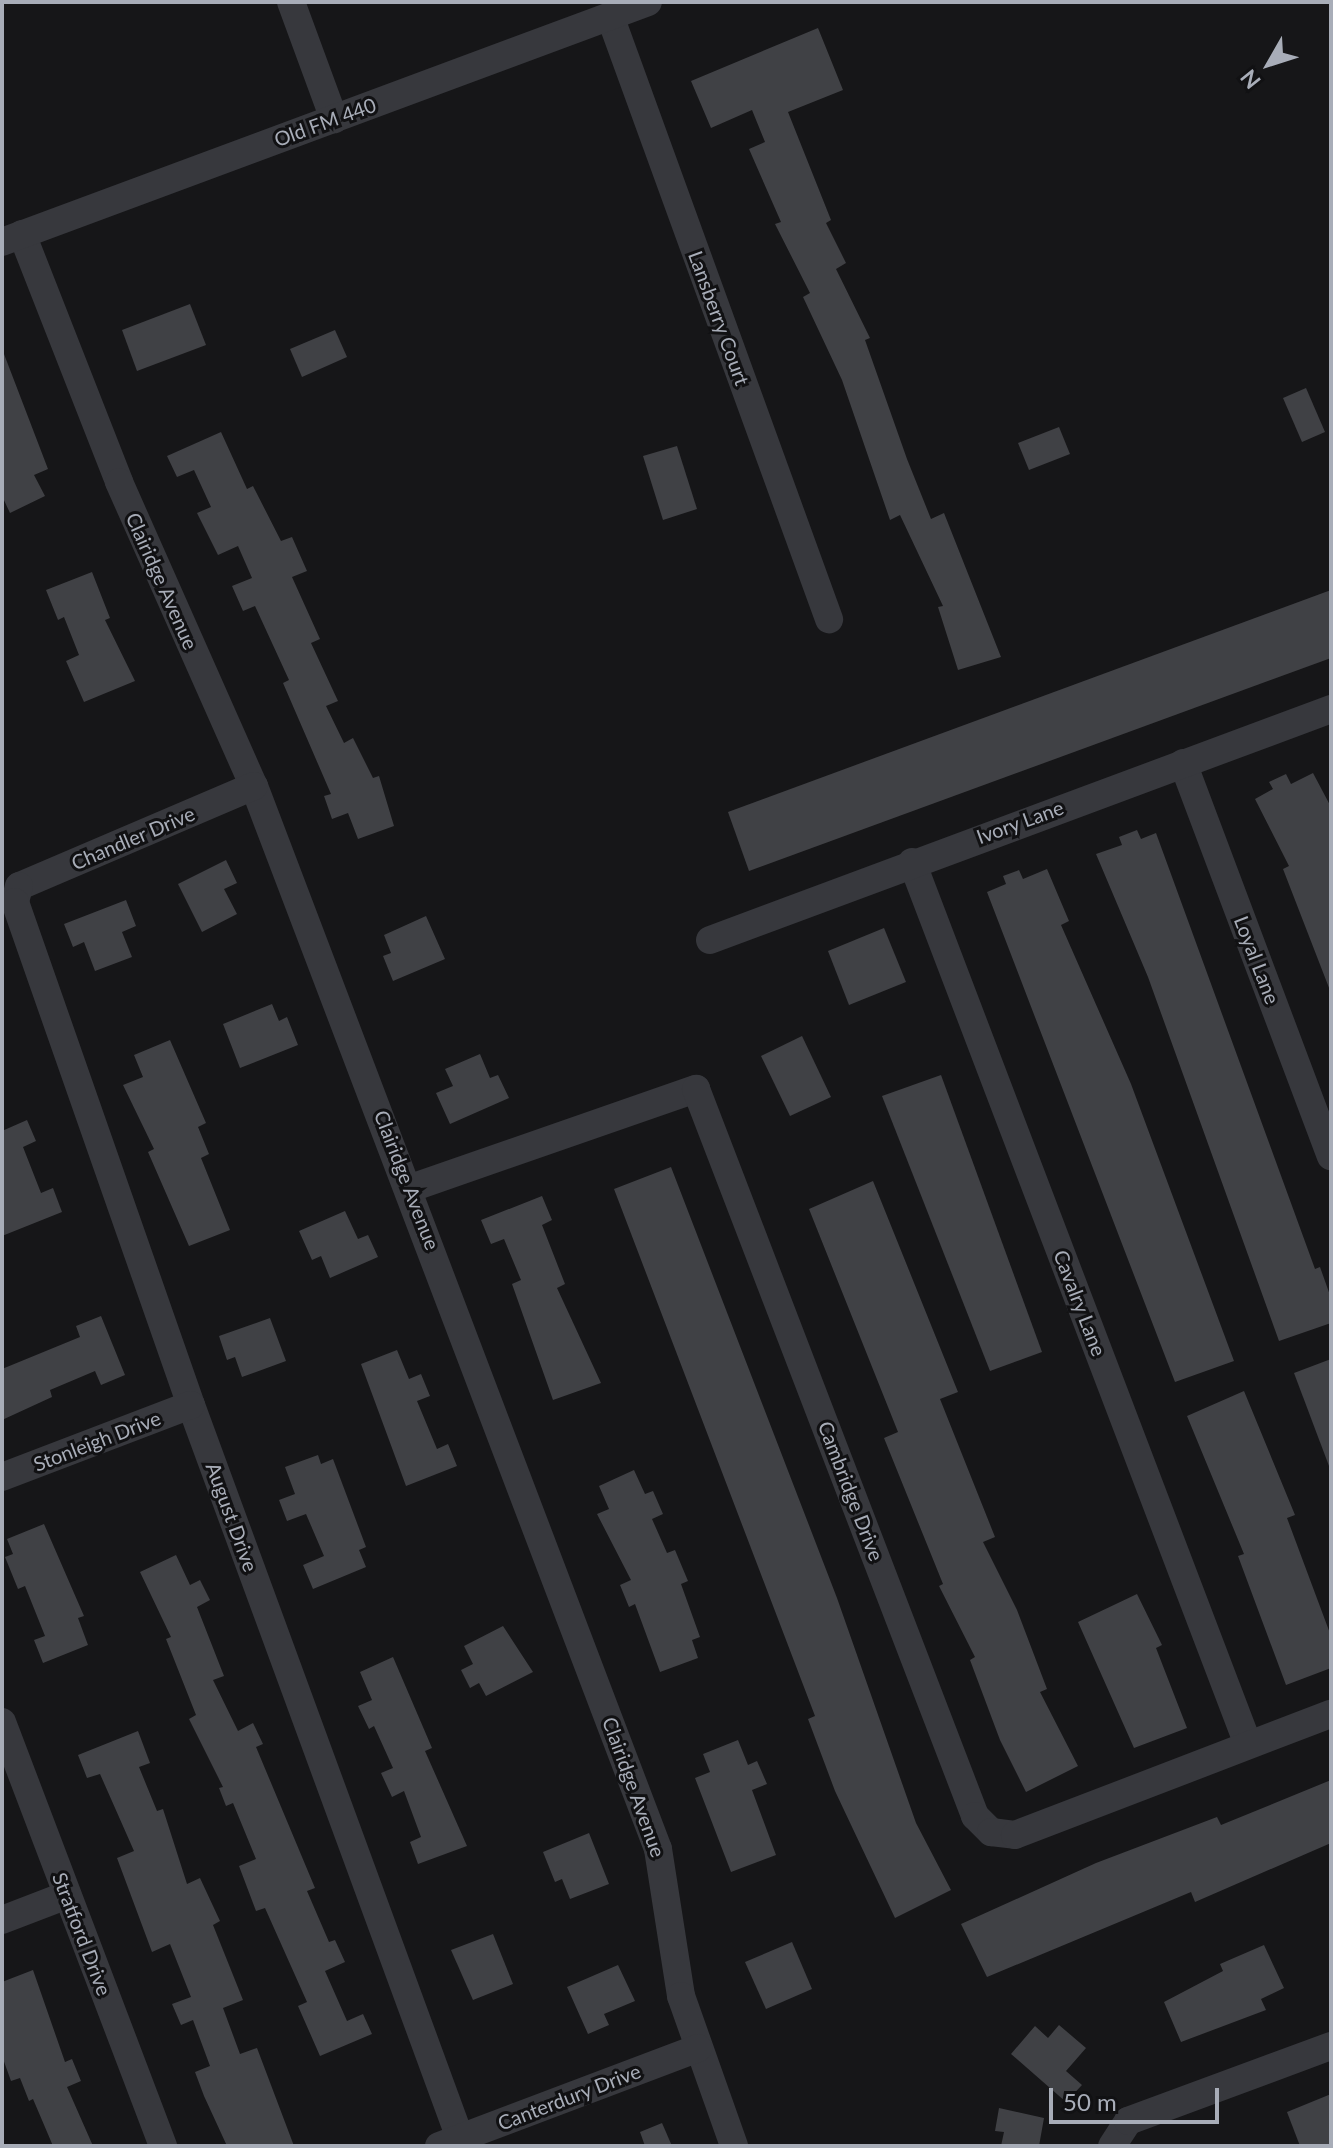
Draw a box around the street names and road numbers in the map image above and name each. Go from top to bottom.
street label: Old FM 440 [271,92,379,152]
street label: Lansberry Court [683,247,755,389]
street label: Clairidge Avenue [121,508,203,654]
street label: Ivory Lane [973,795,1067,849]
street label: Chandler Drive [67,801,199,875]
street label: Loyal Lane [1229,913,1285,1007]
street label: Clairidge Avenue [369,1107,445,1253]
street label: Cavalry Lane [1049,1246,1111,1360]
street label: Stonleigh Drive [30,1406,164,1476]
street label: Cambridge Drive [813,1418,889,1564]
street label: August Drive [201,1459,263,1575]
street label: Clairidge Avenue [597,1713,671,1861]
street label: Stratford Drive [47,1869,117,1999]
street label: Canterdury Drive [494,2059,644,2135]

